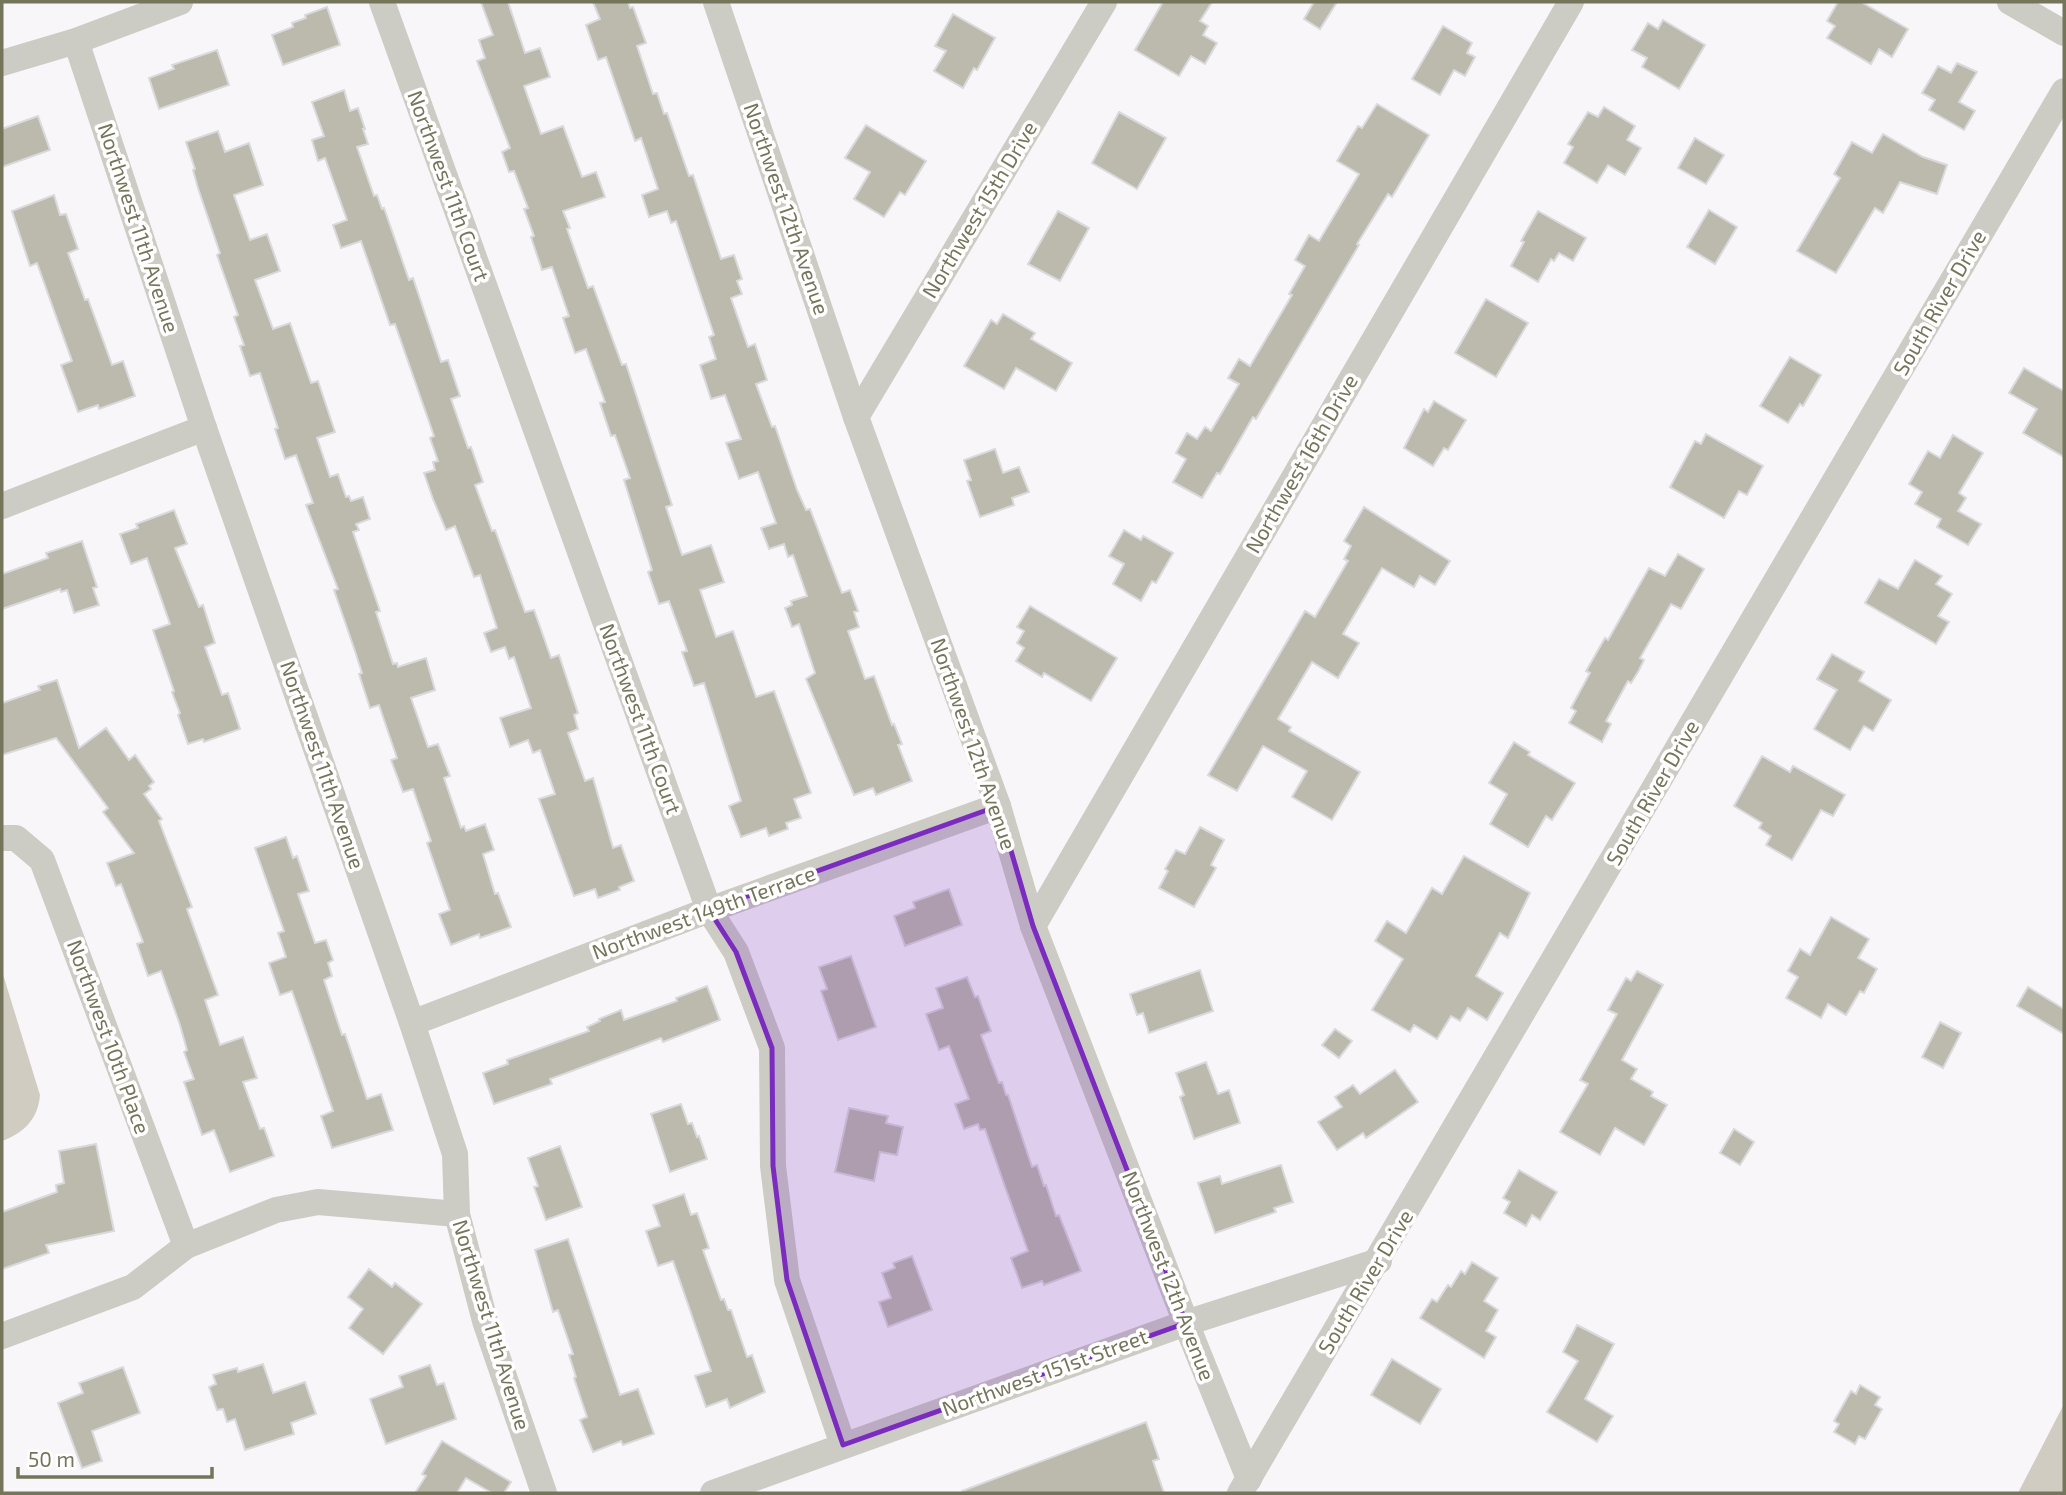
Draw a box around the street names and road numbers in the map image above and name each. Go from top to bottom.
street label: Northwest 11th Court [403,87,496,284]
street label: Northwest 12th Avenue [739,99,835,318]
street label: Northwest 15th Drive [916,116,1041,302]
street label: Northwest 11th Avenue [94,120,185,335]
street label: South River Drive [1887,225,1990,379]
street label: Northwest 16th Drive [1239,369,1362,557]
street label: Northwest 11th Court [595,620,688,817]
street label: Northwest 12th Avenue [926,634,1022,853]
street label: Northwest 11th Avenue [276,657,371,872]
street label: South River Drive [1600,715,1703,869]
street label: Northwest 149th Terrace [588,860,819,964]
street label: Northwest 10th Place [63,936,156,1137]
street label: Northwest 12th Avenue [1118,1167,1221,1384]
street label: South River Drive [1312,1205,1418,1358]
street label: Northwest 11th Avenue [449,1216,536,1433]
street label: Northwest 151st Street [938,1323,1151,1420]

